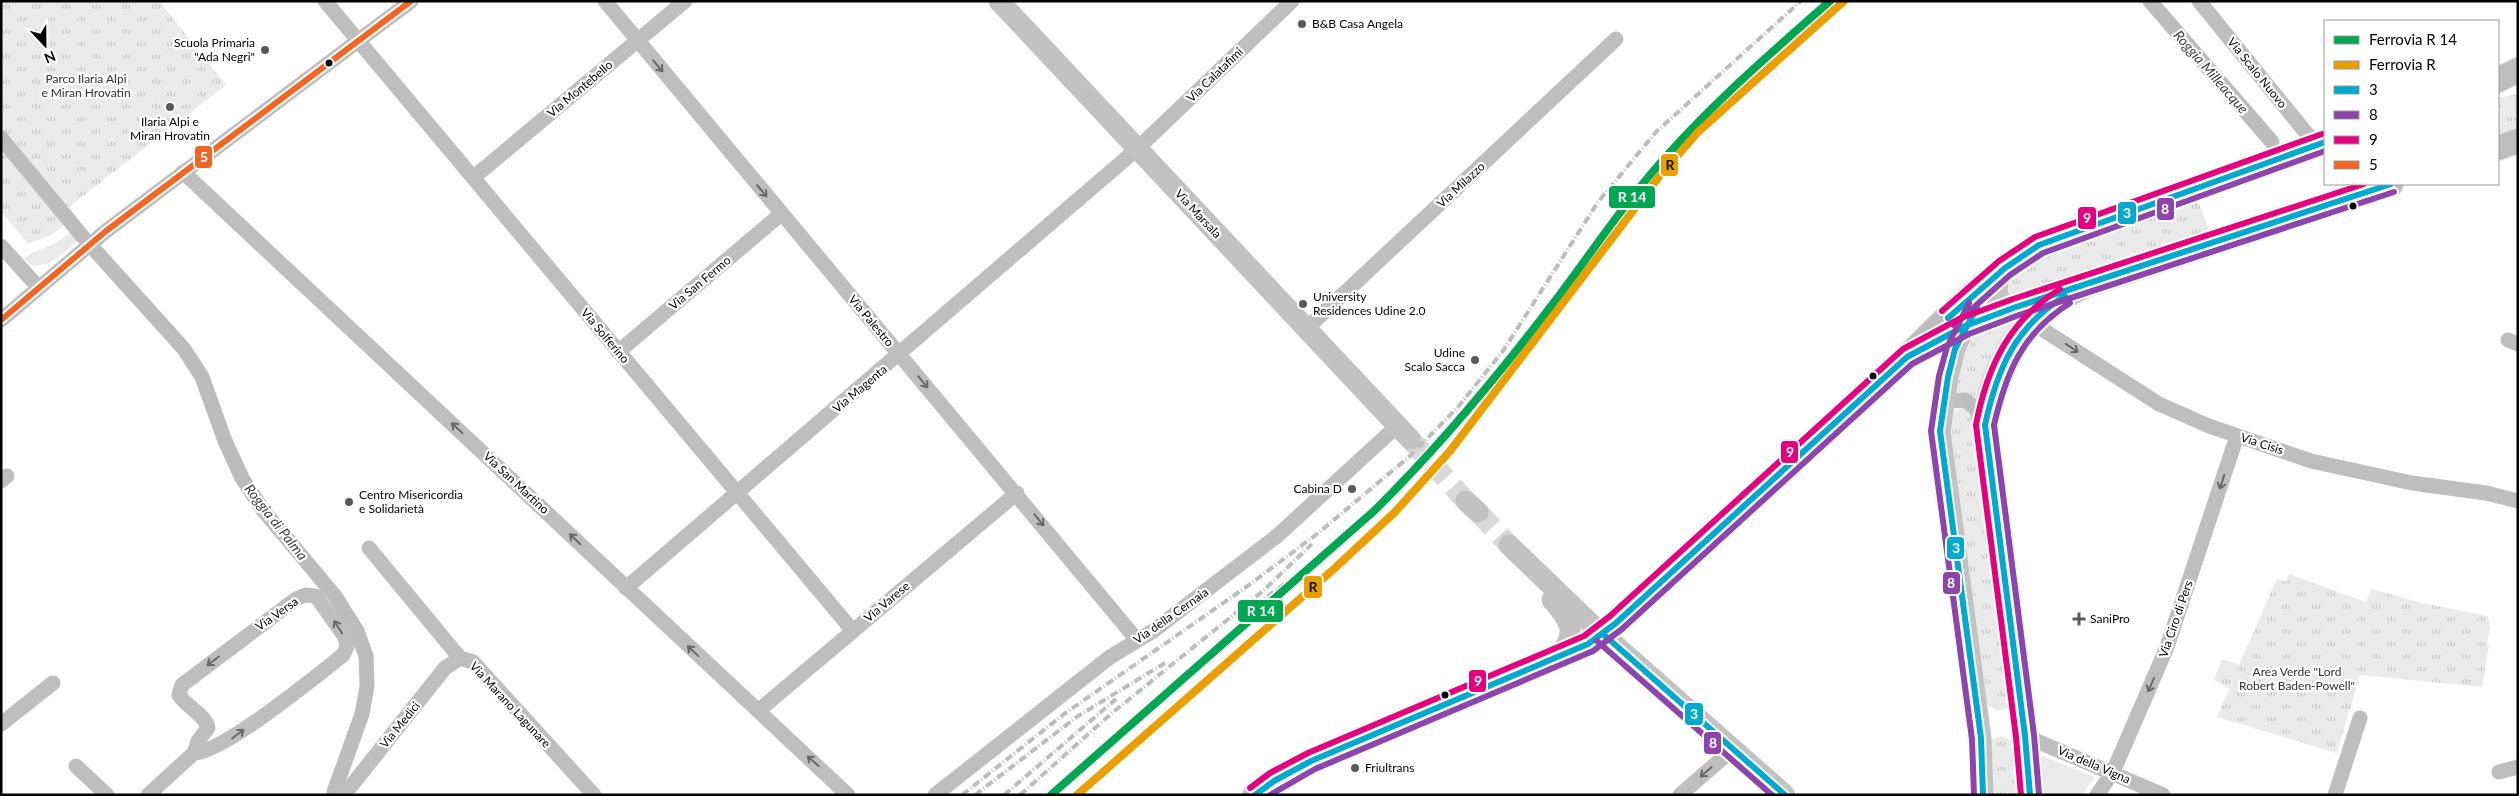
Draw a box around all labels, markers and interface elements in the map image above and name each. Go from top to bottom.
place label: B&B Casa Angela [1312,16,1403,31]
marker: B&B Casa Angela [1296,18,1308,30]
north arrow [20,20,70,70]
legend [2324,20,2499,185]
water label: Roggia Milleacque [2170,26,2252,117]
text: Ferrovia R 14 [2369,30,2457,48]
street label: Via Scalo Nuovo [2224,34,2290,111]
place label: Scuola Primaria "Ada Negri" [174,35,255,64]
marker: Scuola Primaria "Ada Negri" [259,44,271,56]
street label: Via Calatafimi [1183,44,1246,105]
text: N [42,48,58,67]
text: Ferrovia R [2369,55,2436,73]
street label: Via Montebello [544,57,615,120]
unlabelled marker [324,58,334,68]
one-way arrow [652,59,663,72]
park label: Parco Ilaria Alpi e Miran Hrovatin [41,71,131,100]
text: 3 [2369,80,2378,98]
marker: Ilaria Alpi e Miran Hrovatin [164,101,176,113]
text: 8 [2369,105,2378,123]
place label: Ilaria Alpi e Miran Hrovatin [130,114,210,143]
text: 9 [2369,130,2378,148]
line badge: 5 [194,145,213,169]
text: 5 [200,148,208,165]
line badge: R [1660,153,1679,177]
text: 5 [2369,155,2378,173]
text: R [1665,156,1675,173]
street label: Via Milazzo [1433,158,1488,211]
one-way arrow [756,184,767,197]
line badge: R 14 [1608,185,1656,209]
street label: Via Marsala [1172,186,1225,241]
text: R 14 [1618,188,1646,205]
line badge: 8 [2156,197,2175,221]
text: 8 [2161,200,2169,217]
line badge: 3 [2117,201,2137,225]
unlabelled marker [2348,201,2358,211]
text: 3 [2123,204,2131,221]
line badge: 9 [2077,206,2097,230]
text: 9 [2083,209,2091,226]
street label: Via San Fermo [666,252,734,313]
place label: University Residences Udine 2.0 [1313,289,1426,318]
street label: Via Palestro [846,292,897,350]
marker: University Residences Udine 2.0 [1297,298,1309,310]
street label: Via Solferino [578,305,633,366]
one-way arrow [2064,344,2078,354]
place label: Udine Scalo Sacca [1404,345,1465,374]
marker: Udine Scalo Sacca [1469,354,1481,366]
street label: Via Magenta [829,362,890,416]
unlabelled marker [1868,371,1878,381]
one-way arrow [917,375,928,388]
one-way arrow [451,422,464,434]
street label: Via Cisis [2239,430,2285,457]
line badge: 9 [1780,440,1799,464]
text: 9 [1786,443,1794,460]
street label: Via San Martino [480,448,552,517]
one-way arrow [2216,474,2226,490]
water label: Roggia di Palma [241,480,311,563]
place label: Cabina D [1294,481,1342,496]
marker: Cabina D [1346,483,1358,495]
place label: Centro Misericordia e Solidarietà [359,487,463,516]
marker: Centro Misericordia e Solidarietà [343,496,355,508]
one-way arrow [1033,513,1044,526]
one-way arrow [569,533,582,545]
line badge: 3 [1946,536,1965,560]
text: 3 [1952,539,1960,556]
line badge: 8 [1942,571,1961,595]
text: 8 [1947,574,1955,591]
line badge: R [1303,575,1323,599]
street label: Via Varese [861,578,912,625]
text: R [1308,578,1318,595]
street label: Via Ciro di Pers [2155,578,2196,659]
street label: Via della Cernaia [1130,584,1211,647]
street label: Via Versa [252,593,301,634]
line badge: R 14 [1237,599,1284,623]
text: R 14 [1247,602,1275,619]
place label: SaniPro [2090,611,2130,626]
marker: SaniPro [2072,612,2086,626]
one-way arrow [333,620,343,634]
one-way arrow [687,645,700,657]
one-way arrow [206,656,220,666]
street label: Via Marano Lagunare [467,659,554,751]
park label: Area Verde "Lord Robert Baden-Powell" [2239,664,2355,693]
line badge: 9 [1468,669,1487,693]
text: 9 [1474,672,1482,689]
one-way arrow [2145,677,2155,692]
unlabelled marker [1440,690,1450,700]
street label: Via Medici [376,698,423,751]
line badge: 3 [1684,702,1704,726]
text: 3 [1690,705,1698,722]
one-way arrow [231,729,245,739]
line badge: 8 [1703,731,1722,755]
text: 8 [1709,734,1717,751]
street label: Via della Vigna [2056,743,2133,787]
one-way arrow [807,755,820,767]
place label: Friultrans [1365,760,1414,775]
marker: Friultrans [1349,762,1361,774]
one-way arrow [1700,766,1713,777]

